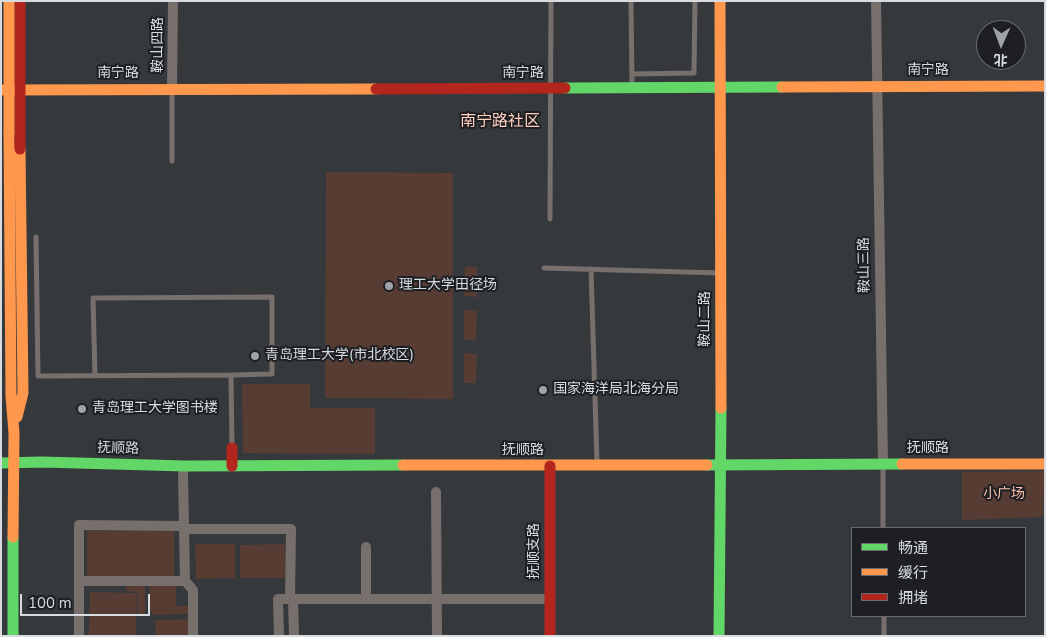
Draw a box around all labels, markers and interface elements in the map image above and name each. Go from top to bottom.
street label: 鞍山四路 [151,17,167,73]
north arrow [976,20,1026,70]
text: 北 [993,50,1008,69]
street label: 南宁路 [907,63,949,79]
street label: 南宁路 [97,66,139,82]
street label: 南宁路 [502,66,544,82]
district label: 南宁路社区 [460,112,540,132]
street label: 鞍山三路 [856,237,874,293]
place label: 理工大学田径场 [399,278,497,294]
marker: 理工大学田径场 [383,280,395,292]
street label: 鞍山二路 [698,291,714,347]
place label: 青岛理工大学(市北校区) [265,348,414,364]
marker: 青岛理工大学(市北校区) [249,350,261,362]
place label: 国家海洋局北海分局 [553,382,679,398]
marker: 国家海洋局北海分局 [537,384,549,396]
place label: 青岛理工大学图书楼 [92,401,218,417]
marker: 青岛理工大学图书楼 [76,403,88,415]
street label: 抚顺路 [97,440,139,458]
street label: 抚顺路 [907,441,949,457]
street label: 抚顺路 [502,443,544,459]
park label: 小广场 [983,487,1025,503]
street label: 抚顺支路 [527,523,543,579]
legend [851,527,1026,617]
text: 畅通 [898,538,928,558]
text: 缓行 [898,563,928,583]
scale bar [22,584,152,616]
text: 拥堵 [898,588,928,608]
text: 100 m [28,593,72,613]

